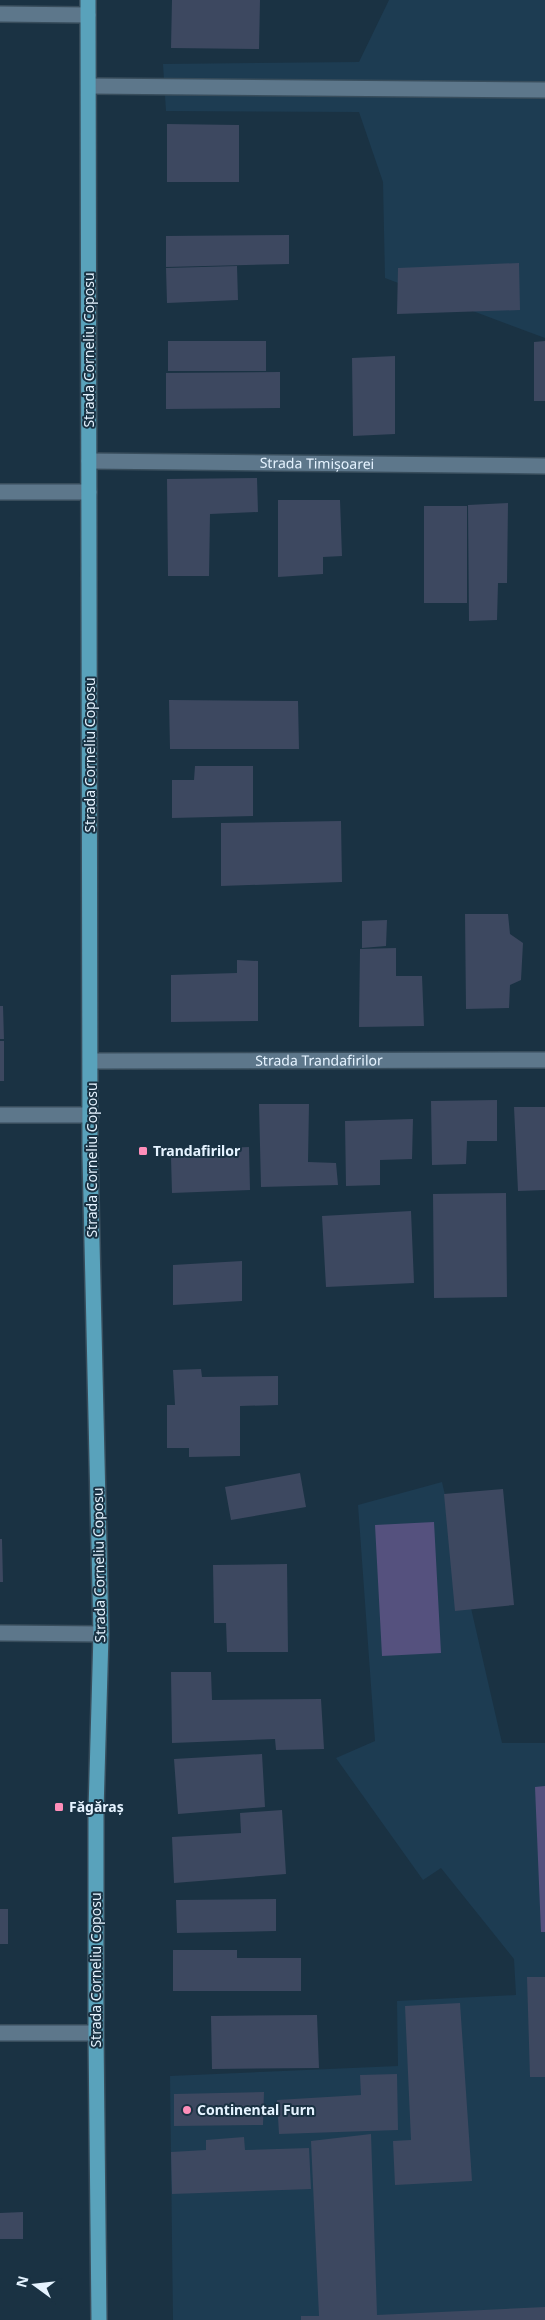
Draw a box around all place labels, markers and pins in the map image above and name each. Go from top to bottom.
place label: Trandafirilor [153,1141,241,1160]
marker: Trandafirilor [137,1145,149,1157]
place label: Făgăraș [69,1797,124,1816]
marker: Făgăraș [53,1801,65,1813]
place label: Continental Furn [197,2100,315,2119]
marker: Continental Furn [181,2104,193,2116]

